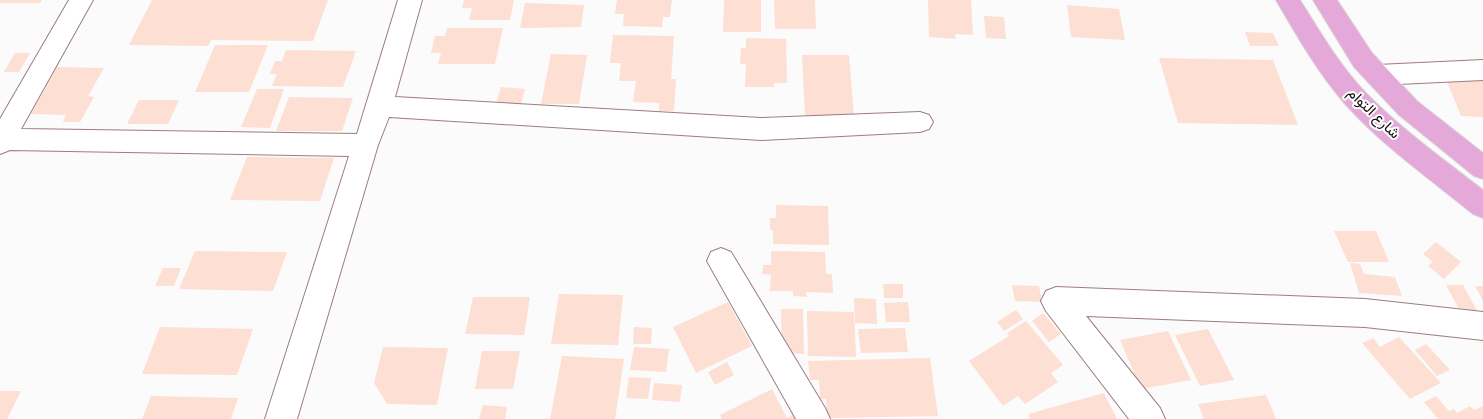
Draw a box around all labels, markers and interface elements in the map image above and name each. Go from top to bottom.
street label: شارع التوام [1343,83,1405,144]

